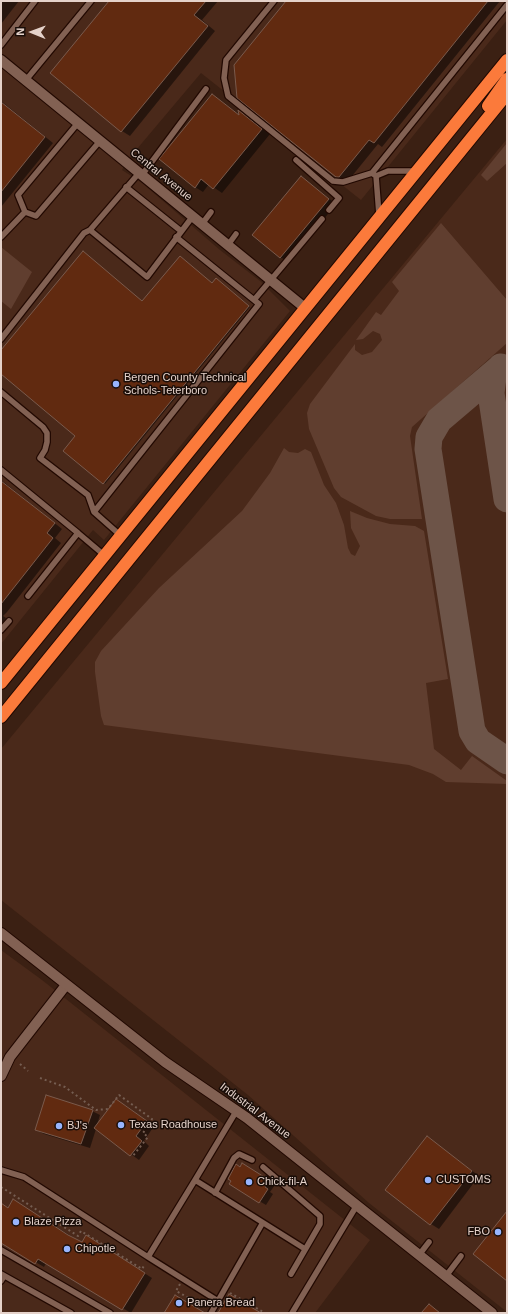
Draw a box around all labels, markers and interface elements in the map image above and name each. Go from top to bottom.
north arrow [12,12,52,52]
text: N [14,28,26,36]
street label: Central Avenue [127,146,195,204]
place label: Bergen County Technical Schols-Teterboro [124,371,246,397]
marker: Bergen County Technical Schols-Teterboro [111,379,121,389]
street label: Industrial Avenue [217,1080,293,1142]
place label: Texas Roadhouse [129,1118,217,1132]
place label: BJ's [67,1119,87,1133]
marker: Texas Roadhouse [116,1120,126,1130]
marker: BJ's [54,1121,64,1131]
place label: CUSTOMS [436,1173,491,1187]
place label: Chick-fil-A [257,1175,307,1189]
marker: CUSTOMS [423,1175,433,1185]
marker: Chick-fil-A [244,1177,254,1187]
place label: Blaze Pizza [24,1215,81,1229]
marker: Blaze Pizza [11,1217,21,1227]
place label: FBO [467,1225,490,1239]
marker: FBO [493,1227,503,1237]
place label: Chipotle [75,1242,115,1256]
marker: Chipotle [62,1244,72,1254]
place label: Panera Bread [187,1296,255,1310]
marker: Panera Bread [174,1298,184,1308]

